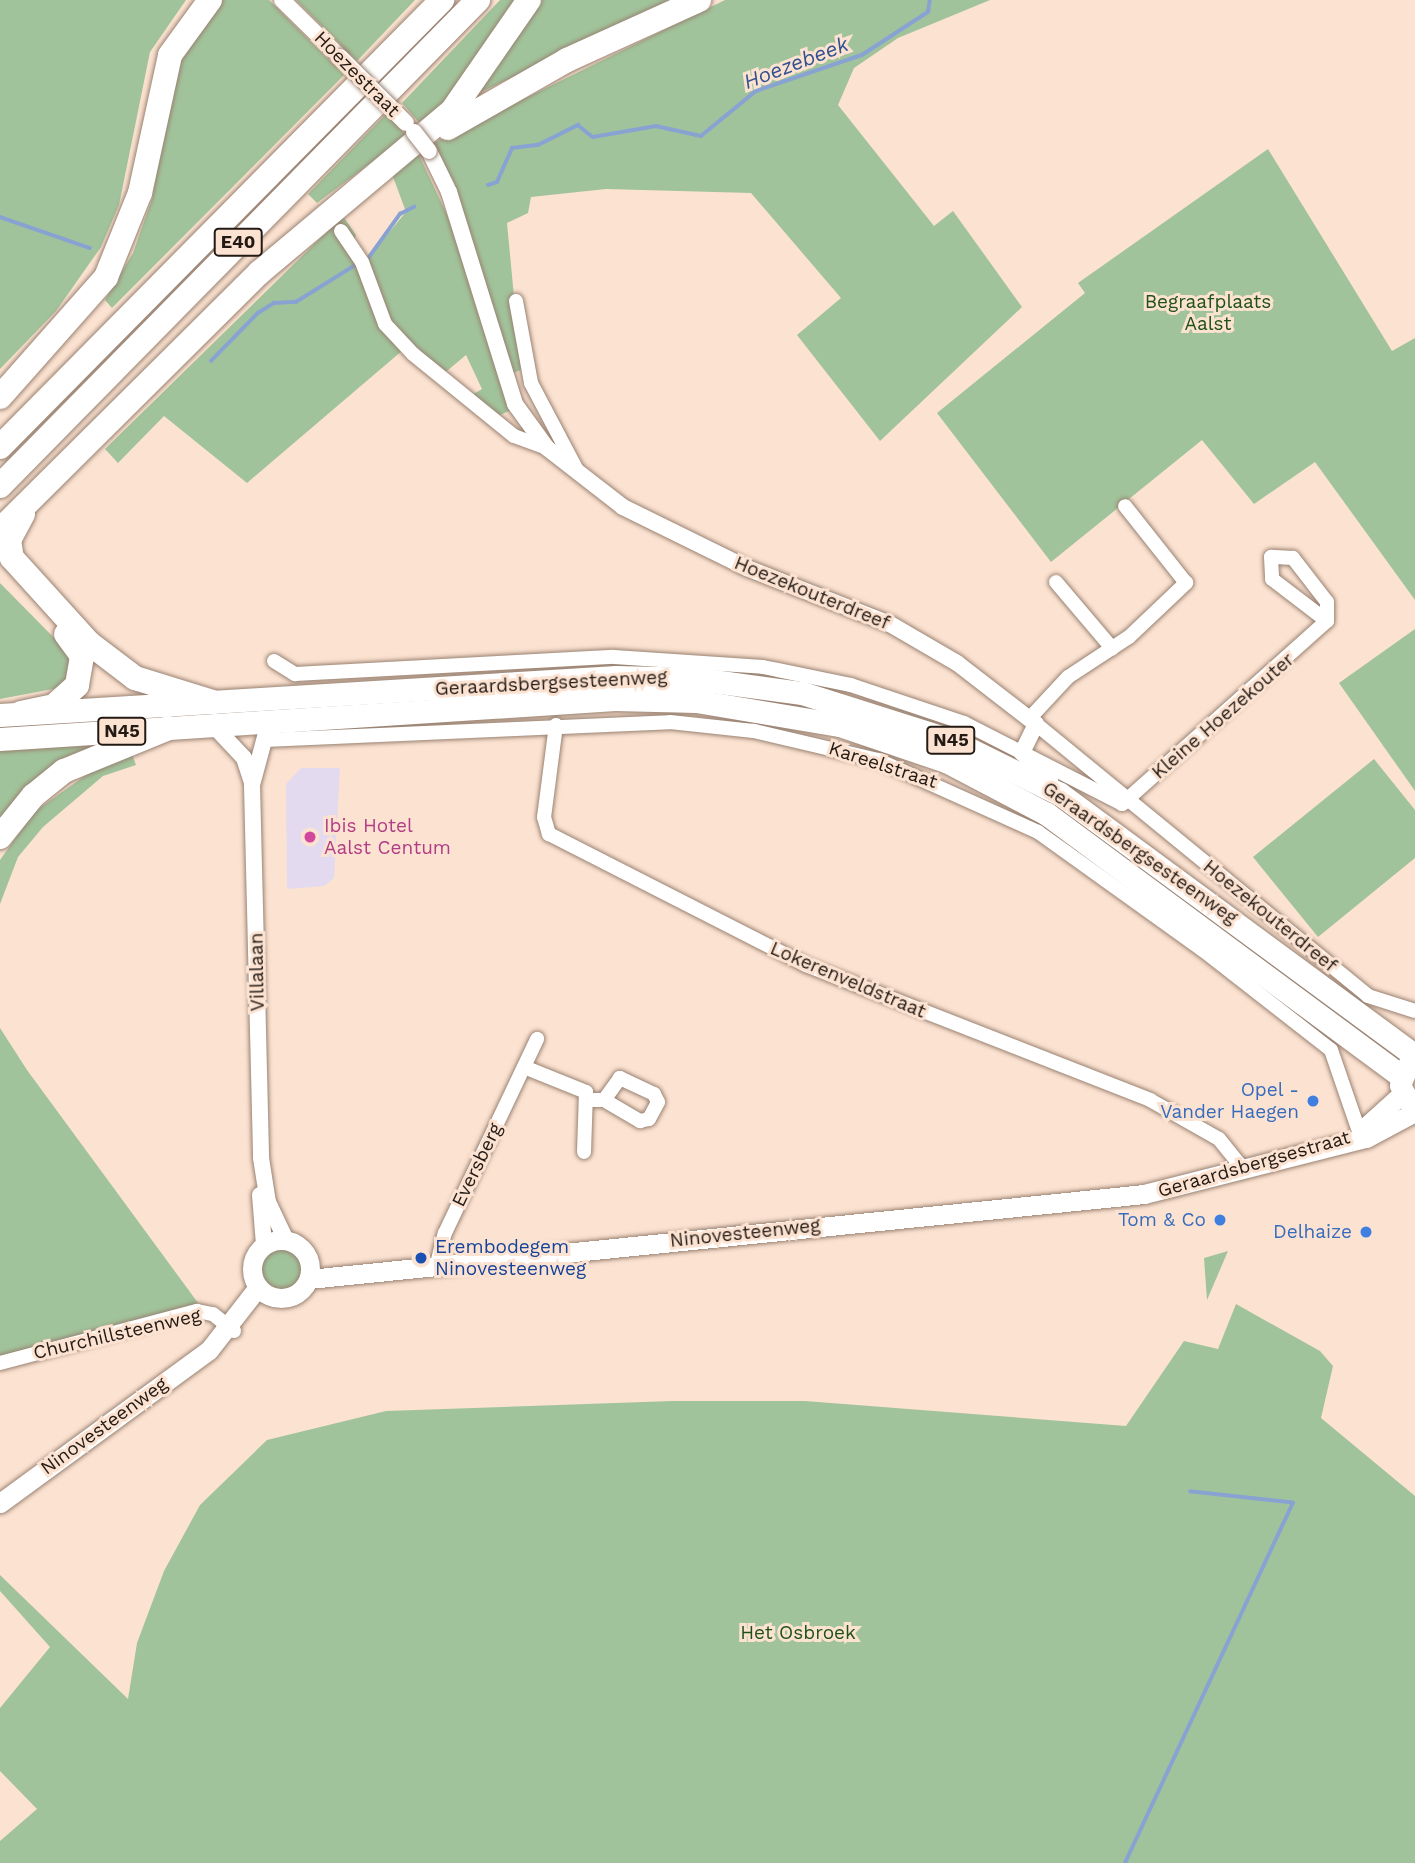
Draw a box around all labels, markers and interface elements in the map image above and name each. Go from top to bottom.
street label: Hoezestraat [309,26,405,122]
water label: Hoezebeek [740,32,852,94]
road number: E40 [214,228,262,256]
park label: Begraafplaats Aalst [1145,291,1271,335]
street label: Hoezekouterdreef [731,551,893,635]
street label: Kleine Hoezekouter [1147,648,1299,784]
street label: Geraardsbergsesteenweg [434,666,668,700]
road number: N45 [96,716,148,746]
road number: N45 [925,726,977,754]
street label: Kareelstraat [826,737,940,793]
street label: Geraardsbergsesteenweg [1038,777,1242,929]
place label: Ibis Hotel Aalst Centum [324,815,451,859]
marker: Ibis Hotel Aalst Centum [302,829,318,845]
street label: Hoezekouterdreef [1198,855,1342,977]
street label: Villalaan [245,932,269,1012]
street label: Lokerenveldstraat [767,937,929,1023]
place label: Opel - Vander Haegen [1160,1079,1299,1123]
marker: Opel - Vander Haegen [1305,1093,1321,1109]
street label: Eversberg [447,1120,507,1210]
street label: Geraardsbergsestraat [1155,1126,1353,1202]
place label: Tom & Co [1118,1209,1206,1231]
marker: Tom & Co [1212,1212,1228,1228]
street label: Ninovesteenweg [669,1214,821,1252]
place label: Delhaize [1273,1221,1352,1243]
marker: Delhaize [1358,1224,1374,1240]
place label: Erembodegem Ninovesteenweg [435,1236,586,1280]
marker: Erembodegem Ninovesteenweg [413,1250,429,1266]
street label: Churchillsteenweg [31,1304,203,1364]
street label: Ninovesteenweg [36,1372,172,1480]
park label: Het Osbroek [740,1622,856,1644]

